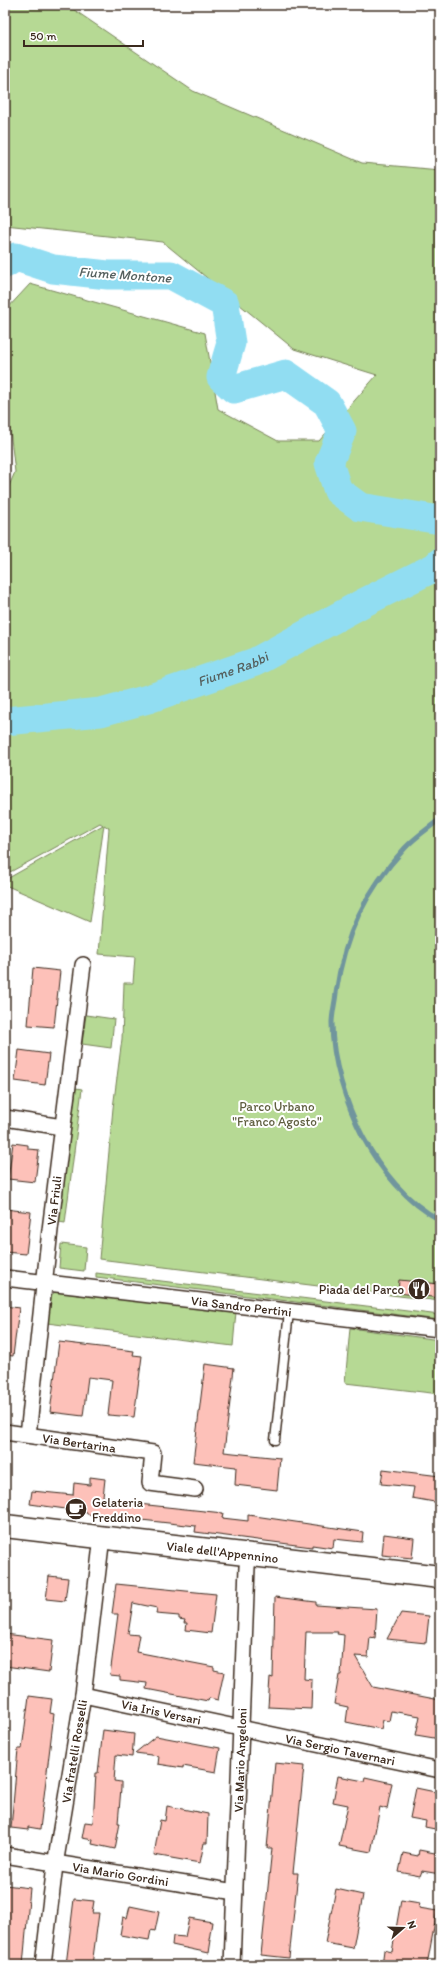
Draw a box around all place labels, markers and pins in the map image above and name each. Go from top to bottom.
restaurant icon: Piada del Parco [406,1276,432,1302]
place label: Piada del Parco [319,1282,404,1297]
place label: Gelateria Freddino [92,1495,144,1525]
cafe icon: Gelateria Freddino [63,1496,89,1522]

